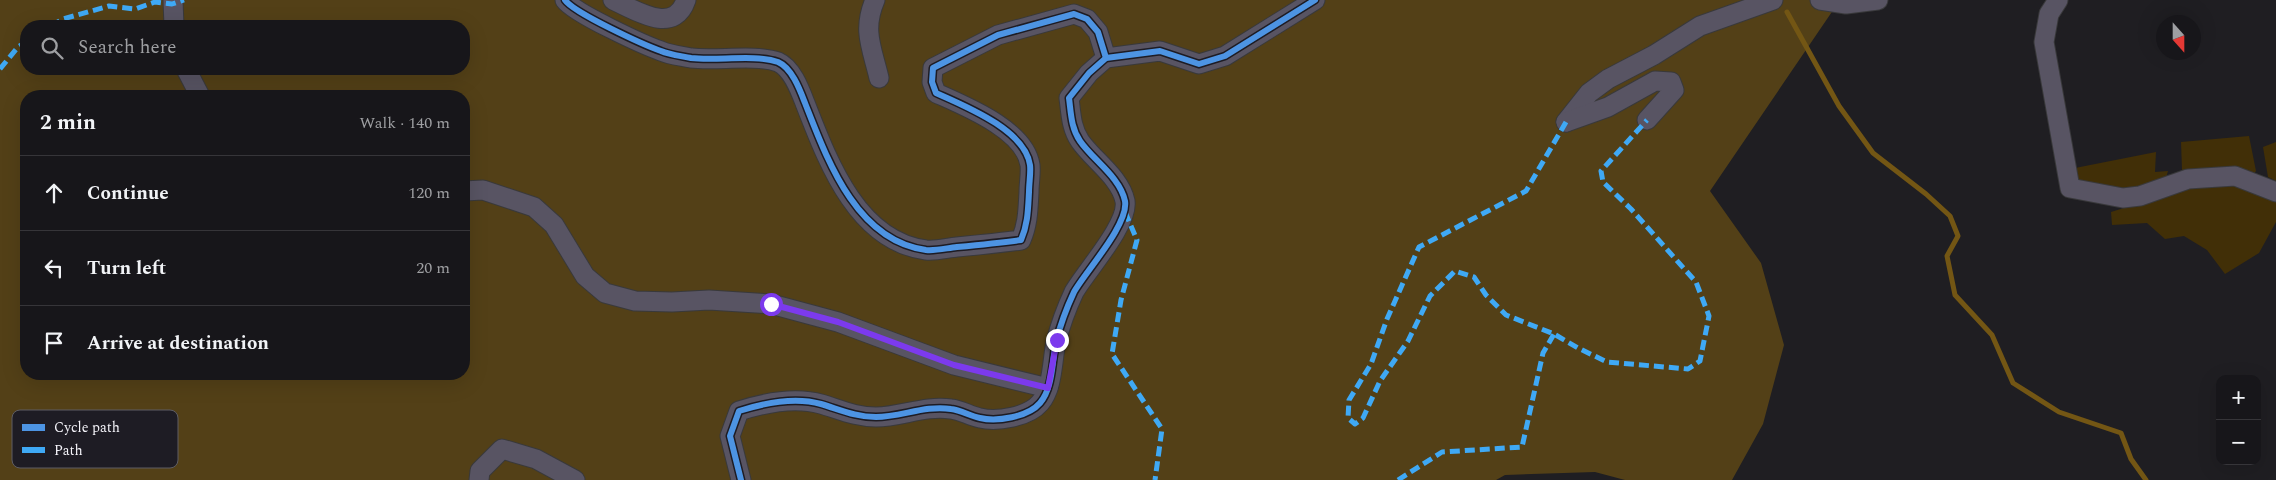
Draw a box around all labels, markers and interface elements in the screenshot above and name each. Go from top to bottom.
north arrow [2156,15,2201,60]
search box [20,20,470,75]
text: Search here [78,33,177,62]
icon: search [38,34,66,62]
text: 2 min [40,107,96,139]
text: Walk · 140 m [359,111,450,135]
icon: ahead [40,179,68,207]
text: Continue [87,179,169,208]
text: 120 m [408,181,450,205]
icon: left [40,254,68,282]
text: Turn left [87,254,166,283]
text: 20 m [416,256,450,280]
route start [760,293,783,316]
icon: arrive [40,329,68,357]
text: Arrive at destination [87,329,269,358]
route end [1046,329,1069,352]
map controls [2216,375,2261,465]
button: + [2216,375,2261,420]
legend [12,410,178,468]
text: Cycle path [54,417,120,438]
button: − [2216,420,2261,465]
text: Path [54,440,83,461]

